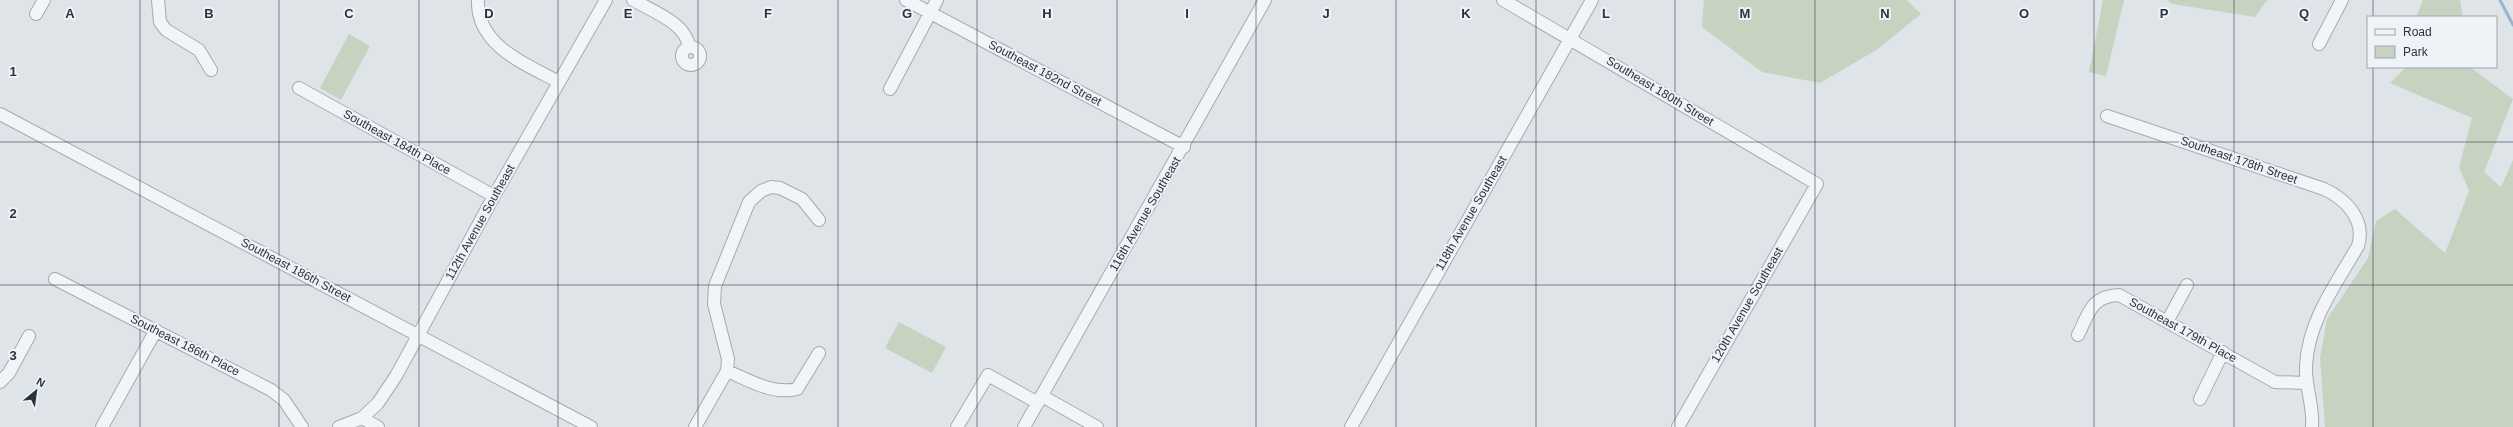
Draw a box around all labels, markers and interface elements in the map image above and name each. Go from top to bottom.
text: A [65,6,75,21]
text: B [204,6,214,21]
text: C [344,6,354,21]
text: D [484,6,494,21]
text: E [624,6,633,21]
text: F [764,6,772,21]
text: G [902,6,912,21]
text: H [1042,6,1052,21]
text: I [1185,6,1189,21]
text: J [1322,6,1330,21]
text: K [1461,6,1471,21]
text: L [1602,6,1610,21]
text: M [1740,6,1750,21]
text: N [1880,6,1890,21]
text: O [2019,6,2029,21]
text: P [2160,6,2169,21]
text: Q [2299,6,2309,21]
legend [2367,16,2497,68]
text: Road [2403,25,2432,39]
street label: Southeast 182nd Street [986,37,1105,109]
text: Park [2403,45,2429,59]
street label: Southeast 180th Street [1604,53,1717,129]
text: 1 [9,64,17,79]
street label: Southeast 184th Place [341,107,453,178]
street label: Southeast 178th Street [2179,133,2300,187]
street label: 118th Avenue Southeast [1433,153,1510,273]
street label: 116th Avenue Southeast [1107,154,1184,274]
street label: 112th Avenue Southeast [442,161,518,282]
text: 2 [9,206,17,221]
street label: Southeast 186th Street [239,235,354,305]
street label: 120th Avenue Southeast [1708,244,1786,365]
street label: Southeast 179th Place [2127,295,2239,366]
street label: Southeast 186th Place [128,311,242,379]
text: 3 [9,348,17,363]
north arrow [16,371,56,411]
text: N [34,375,47,389]

